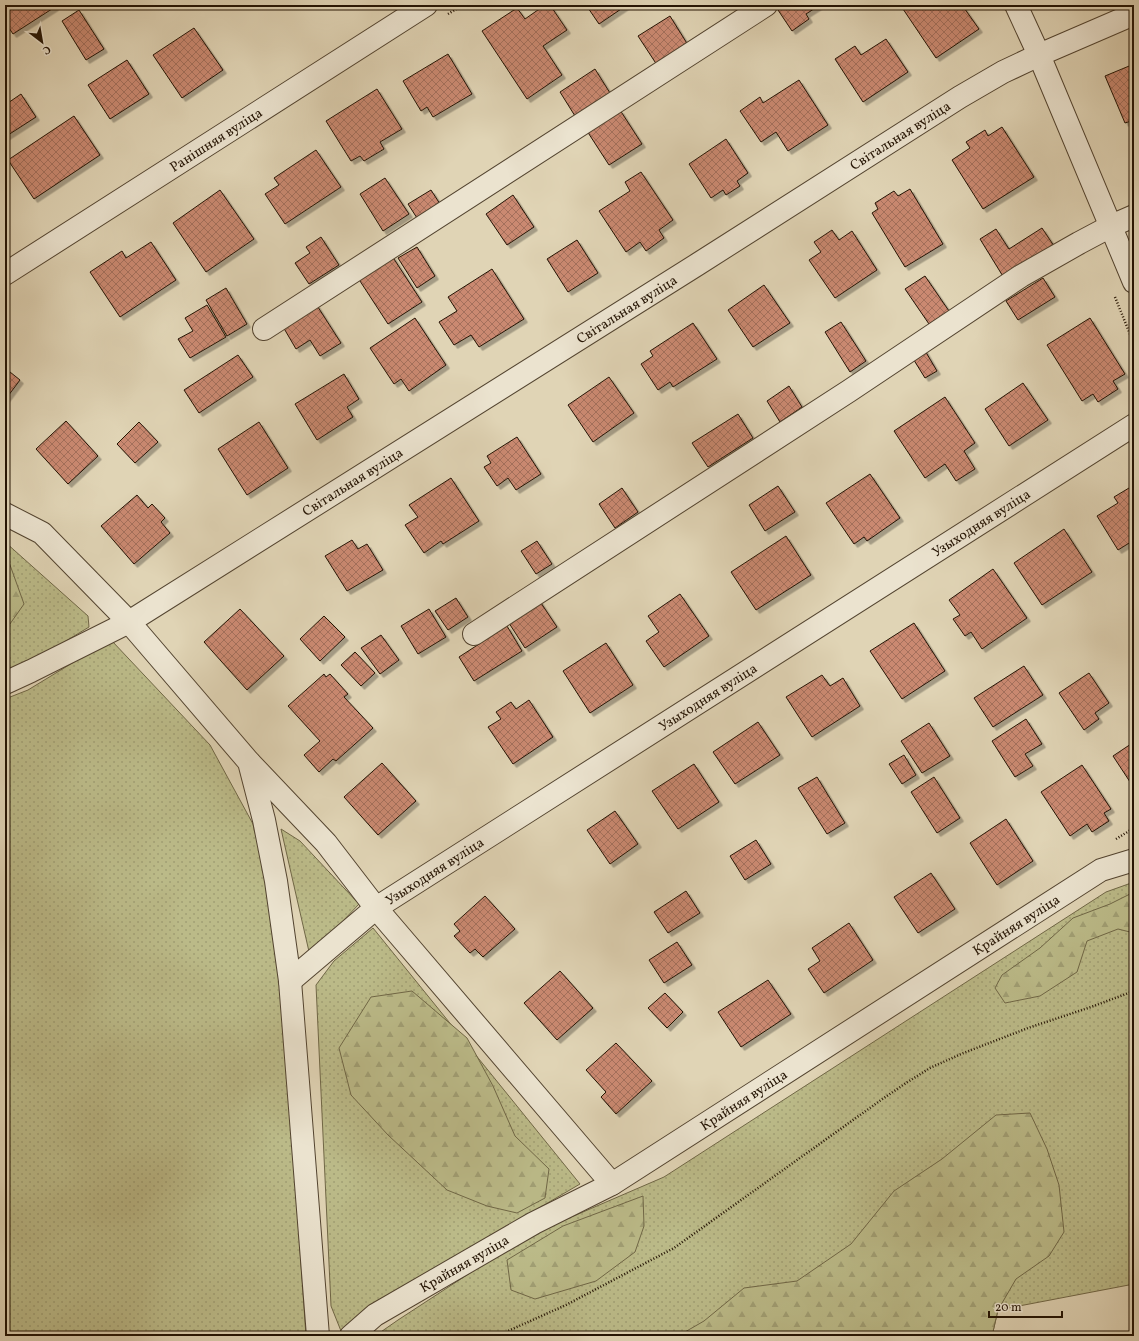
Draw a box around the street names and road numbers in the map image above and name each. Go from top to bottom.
street label: Світальная вуліца [847,97,955,176]
street label: Ранішняя вуліца [166,104,267,177]
street label: Світальная вуліца [573,271,681,349]
street label: Світальная вуліца [299,444,407,522]
street label: Узыходняя вуліца [929,485,1035,562]
street label: Узыходняя вуліца [655,659,761,736]
street label: Узыходняя вуліца [382,834,488,911]
street label: Крайняя вуліца [970,891,1064,961]
street label: Крайняя вуліца [697,1066,792,1136]
street label: Крайняя вуліца [417,1231,513,1298]

